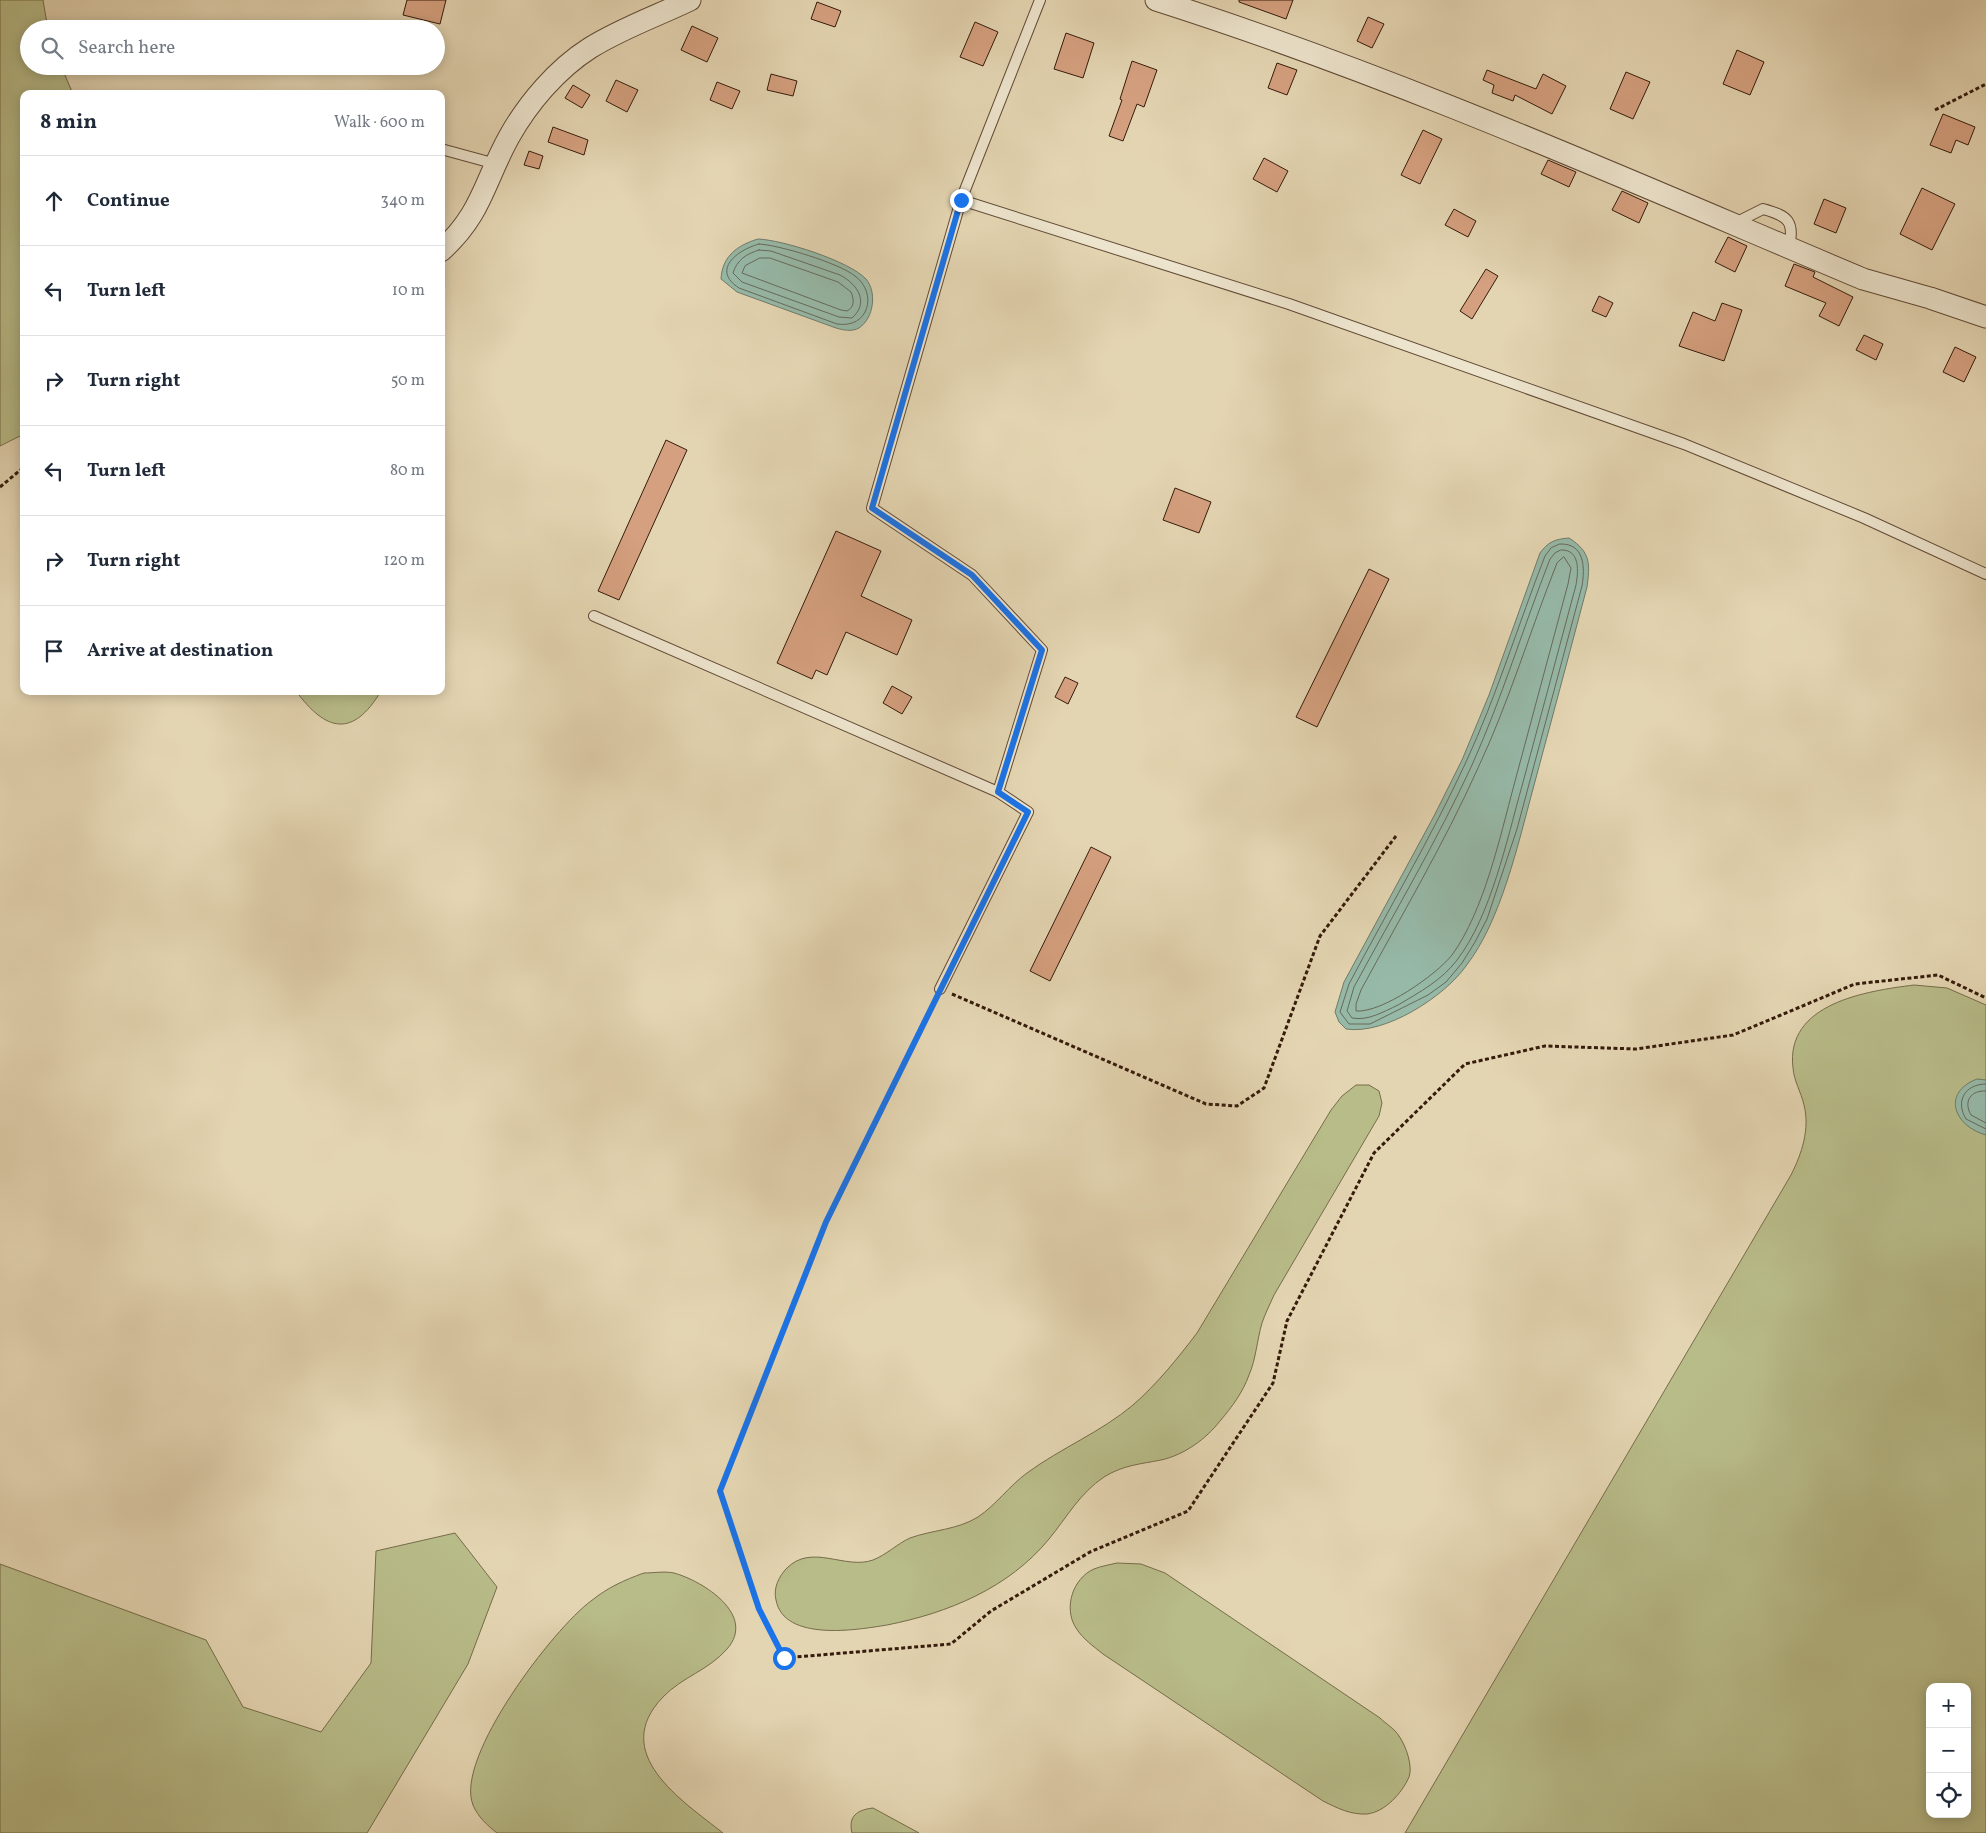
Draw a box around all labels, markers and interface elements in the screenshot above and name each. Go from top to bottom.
search box [20,20,445,75]
icon: search [38,34,66,62]
text: Search here [78,35,175,61]
text: 8 min [40,108,97,137]
text: Walk · 600 m [334,112,425,134]
icon: ahead [40,187,68,215]
text: Continue [87,188,170,214]
route end [950,189,973,212]
text: 340 m [381,190,425,212]
icon: left [40,277,68,305]
text: Turn left [87,278,166,304]
text: 10 m [392,280,425,302]
icon: right [40,367,68,395]
text: Turn right [87,368,180,394]
text: 50 m [391,370,425,392]
icon: left [40,457,68,485]
text: Turn left [87,458,166,484]
text: 80 m [390,460,425,482]
icon: right [40,547,68,575]
text: Turn right [87,548,180,574]
text: 120 m [383,550,425,572]
icon: arrive [40,637,68,665]
text: Arrive at destination [87,638,273,664]
route start [773,1647,796,1670]
map controls [1926,1683,1971,1818]
button: + [1926,1683,1971,1728]
button: − [1926,1728,1971,1773]
button: locate [1926,1773,1971,1818]

